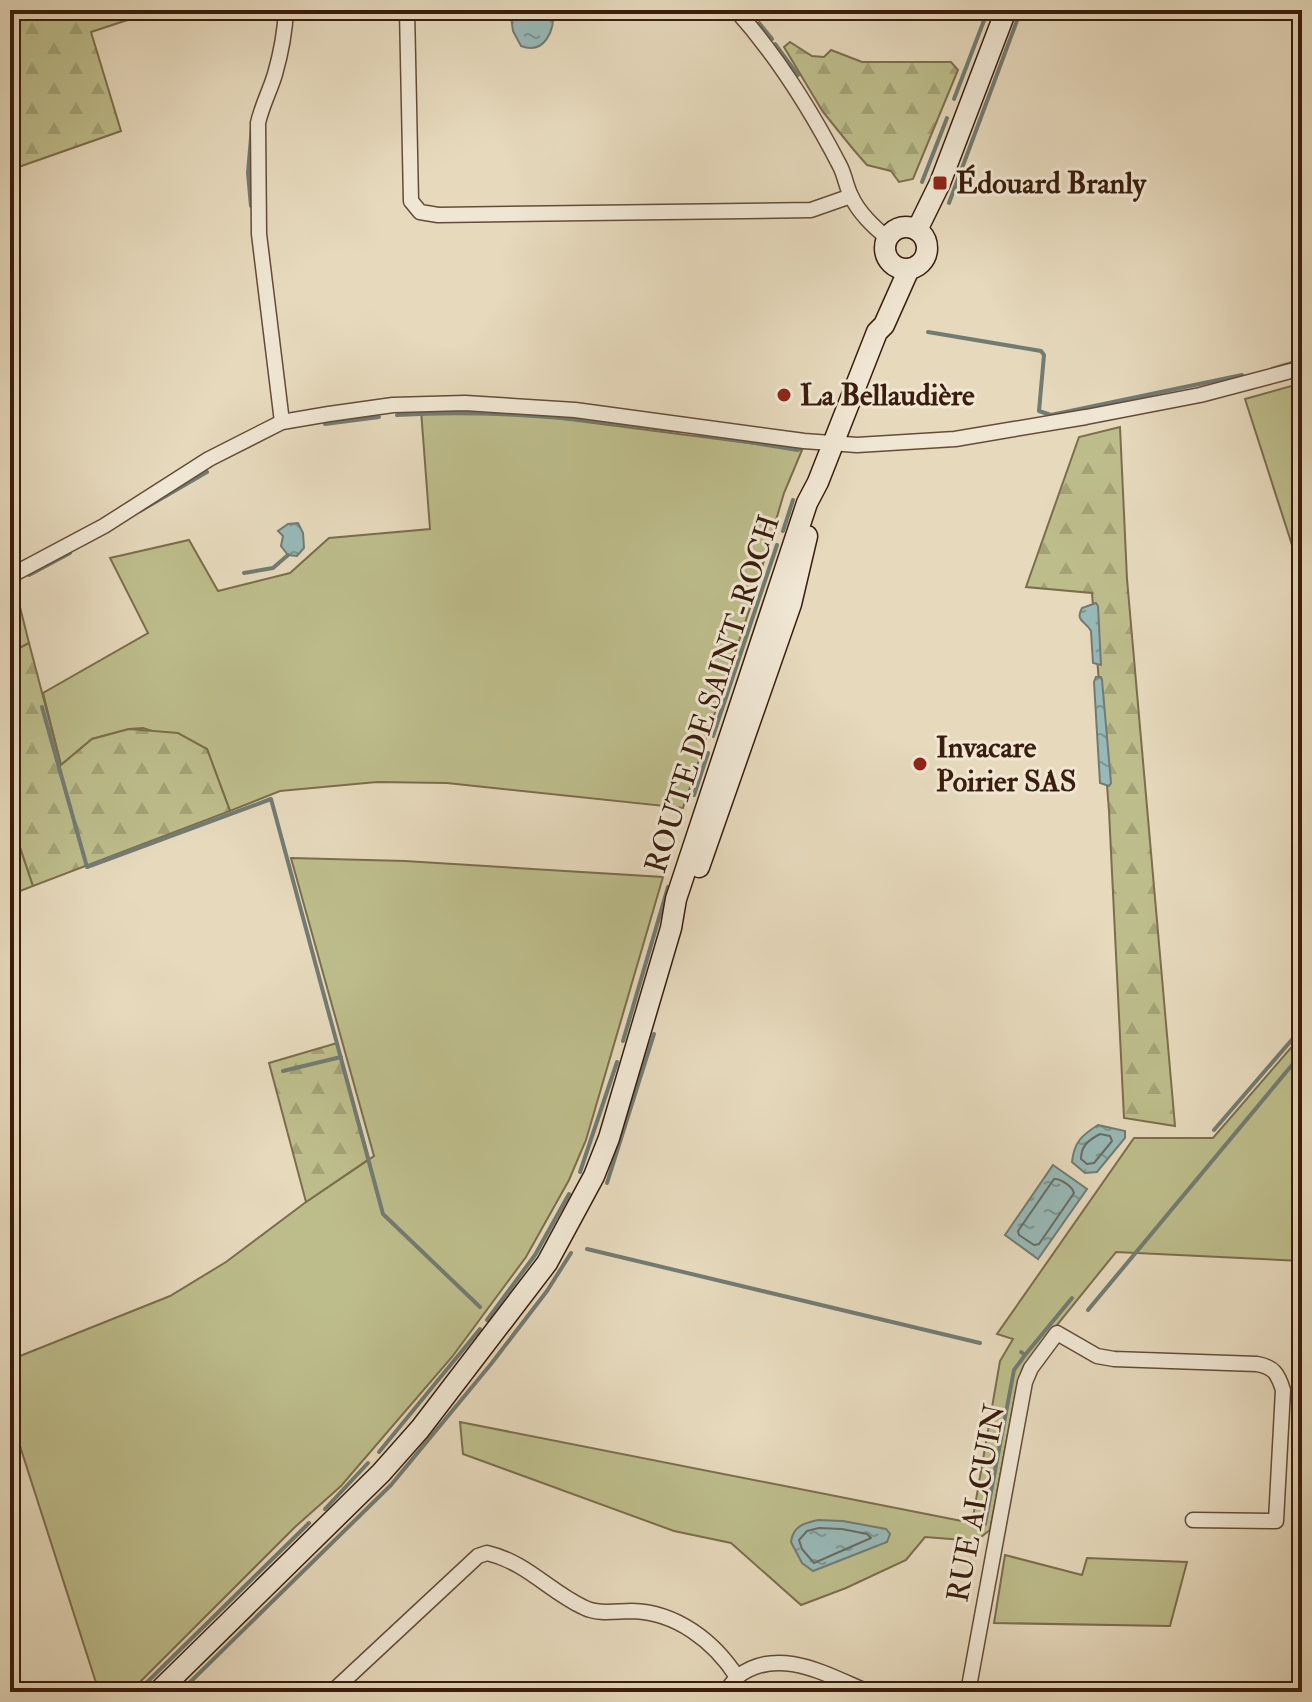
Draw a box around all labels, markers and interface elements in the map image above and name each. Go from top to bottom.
place label: Édouard Branly [956,164,1148,202]
marker: Édouard Branly [931,174,949,192]
place label: La Bellaudière [800,377,975,414]
marker: La Bellaudière [775,386,793,404]
street label: ROUTE DE SAINT-ROCH [637,511,788,878]
place label: Invacare Poirier SAS [936,729,1077,800]
marker: Invacare Poirier SAS [911,755,929,773]
street label: RUE ALCUIN [939,1401,1014,1605]

